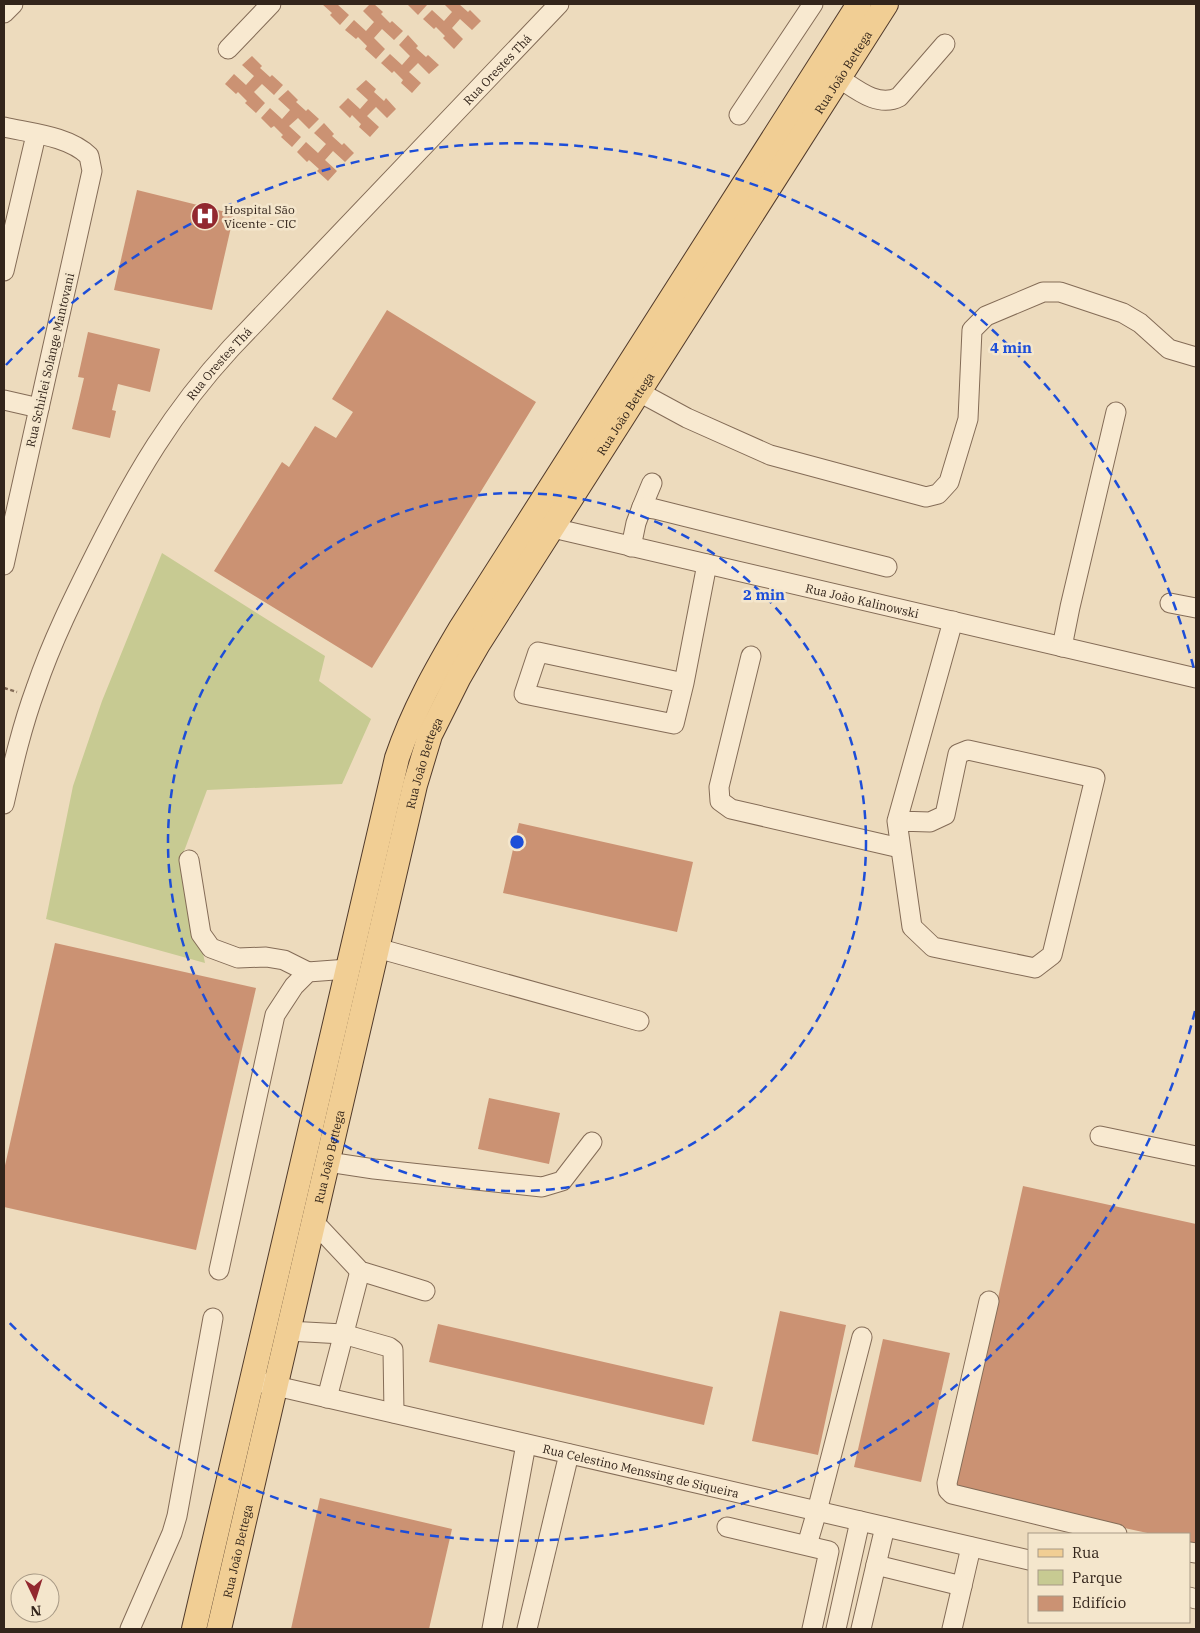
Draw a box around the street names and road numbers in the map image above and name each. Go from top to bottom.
street label: Rua João Bettega [811,27,875,116]
street label: Rua Orestes Thá [460,30,534,108]
street label: Rua Schirlei Solange Mantovani [23,271,77,449]
street label: Rua Orestes Thá [183,323,255,403]
street label: Rua João Bettega [593,369,657,458]
street label: Rua João Kalinowski [804,580,921,621]
street label: Rua João Bettega [402,714,445,810]
street label: Rua João Bettega [311,1108,347,1205]
street label: Rua Celestino Menssing de Siqueira [541,1440,741,1500]
street label: Rua João Bettega [219,1502,255,1599]

